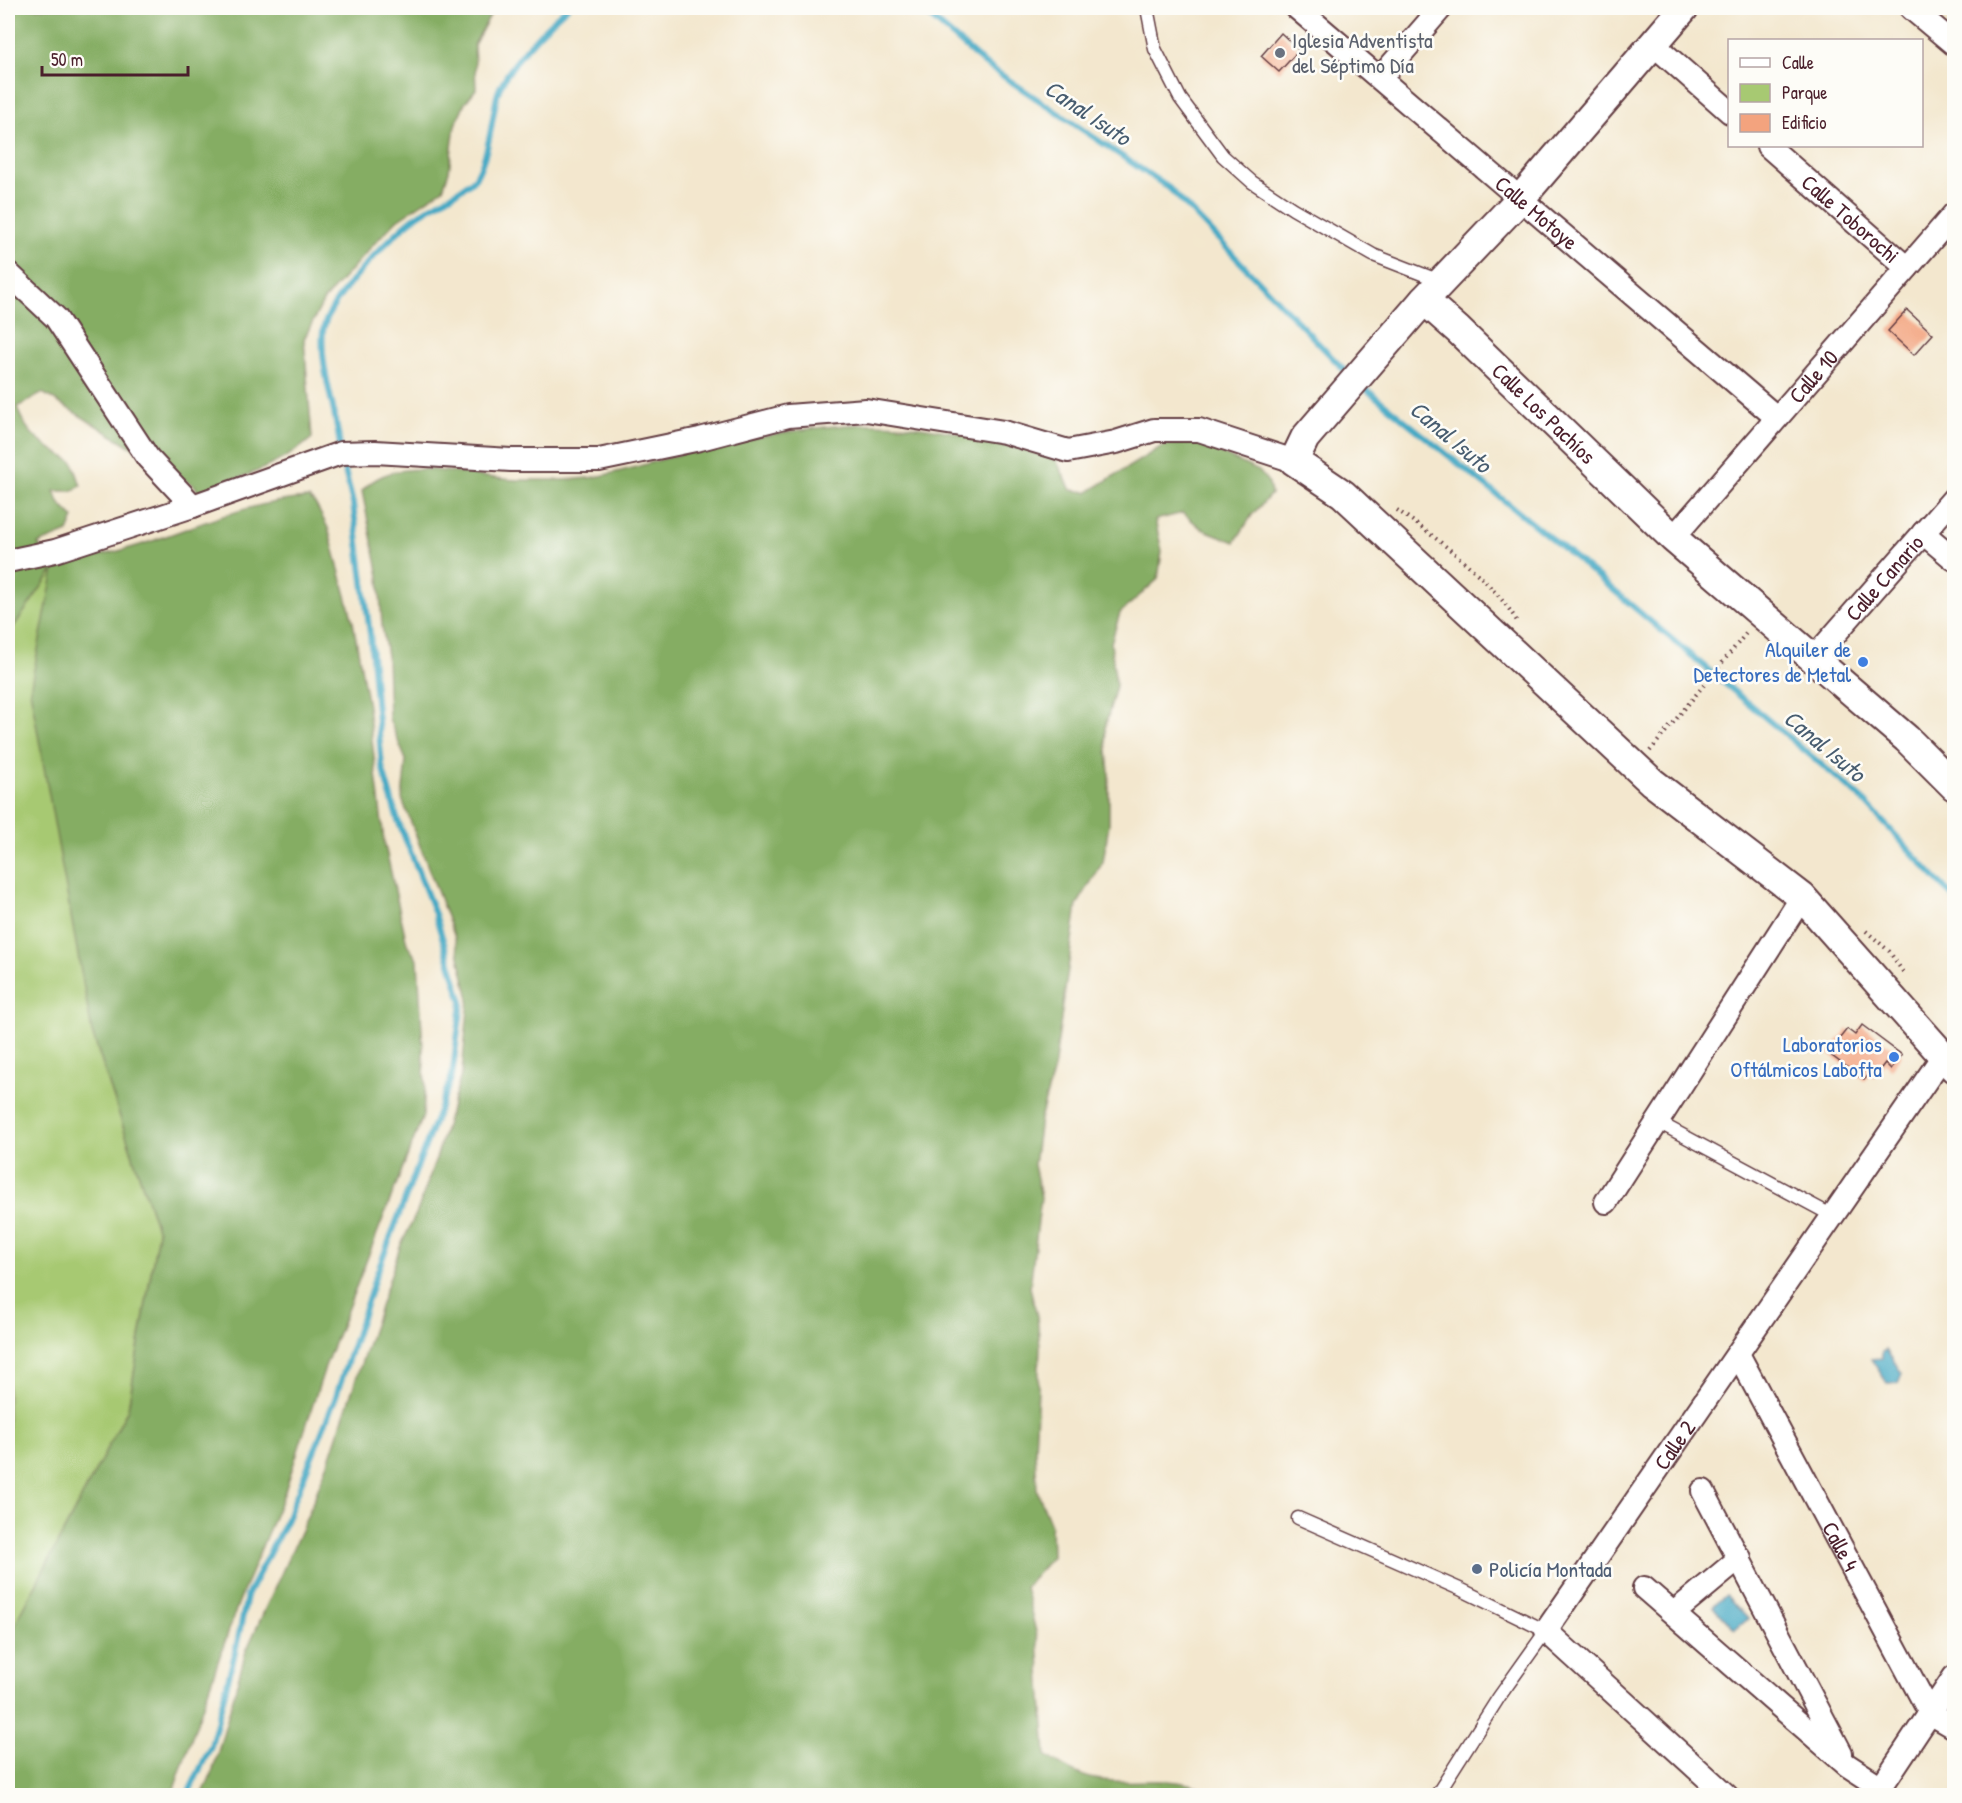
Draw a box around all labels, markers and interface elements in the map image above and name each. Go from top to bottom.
place label: Iglesia Adventista del Séptimo Día [1292,25,1433,80]
scale bar [42,39,188,77]
legend [1728,39,1923,147]
marker: Iglesia Adventista del Séptimo Día [1273,46,1287,60]
text: 50 m [51,47,83,72]
text: Calle [1782,50,1814,75]
water label: Canal Isuto [1039,72,1139,154]
text: Parque [1782,80,1827,105]
text: Edificio [1782,110,1826,135]
street label: Calle Toborochi [1795,167,1906,270]
street label: Calle Motoye [1489,169,1585,257]
street label: Calle 10 [1782,343,1845,410]
street label: Calle Los Pachíos [1485,356,1603,471]
water label: Canal Isuto [1404,393,1500,481]
street label: Calle Canario [1838,528,1930,627]
place label: Alquiler de Detectores de Metal [1693,634,1851,689]
marker: Alquiler de Detectores de Metal [1856,655,1870,669]
water label: Canal Isuto [1778,702,1874,790]
place label: Laboratorios Oftálmicos Labofta [1730,1029,1882,1084]
marker: Laboratorios Oftálmicos Labofta [1887,1050,1901,1064]
street label: Calle 2 [1647,1414,1703,1476]
street label: Calle 4 [1815,1516,1866,1576]
place label: Policía Montada [1489,1554,1612,1584]
marker: Policía Montada [1470,1562,1484,1576]

